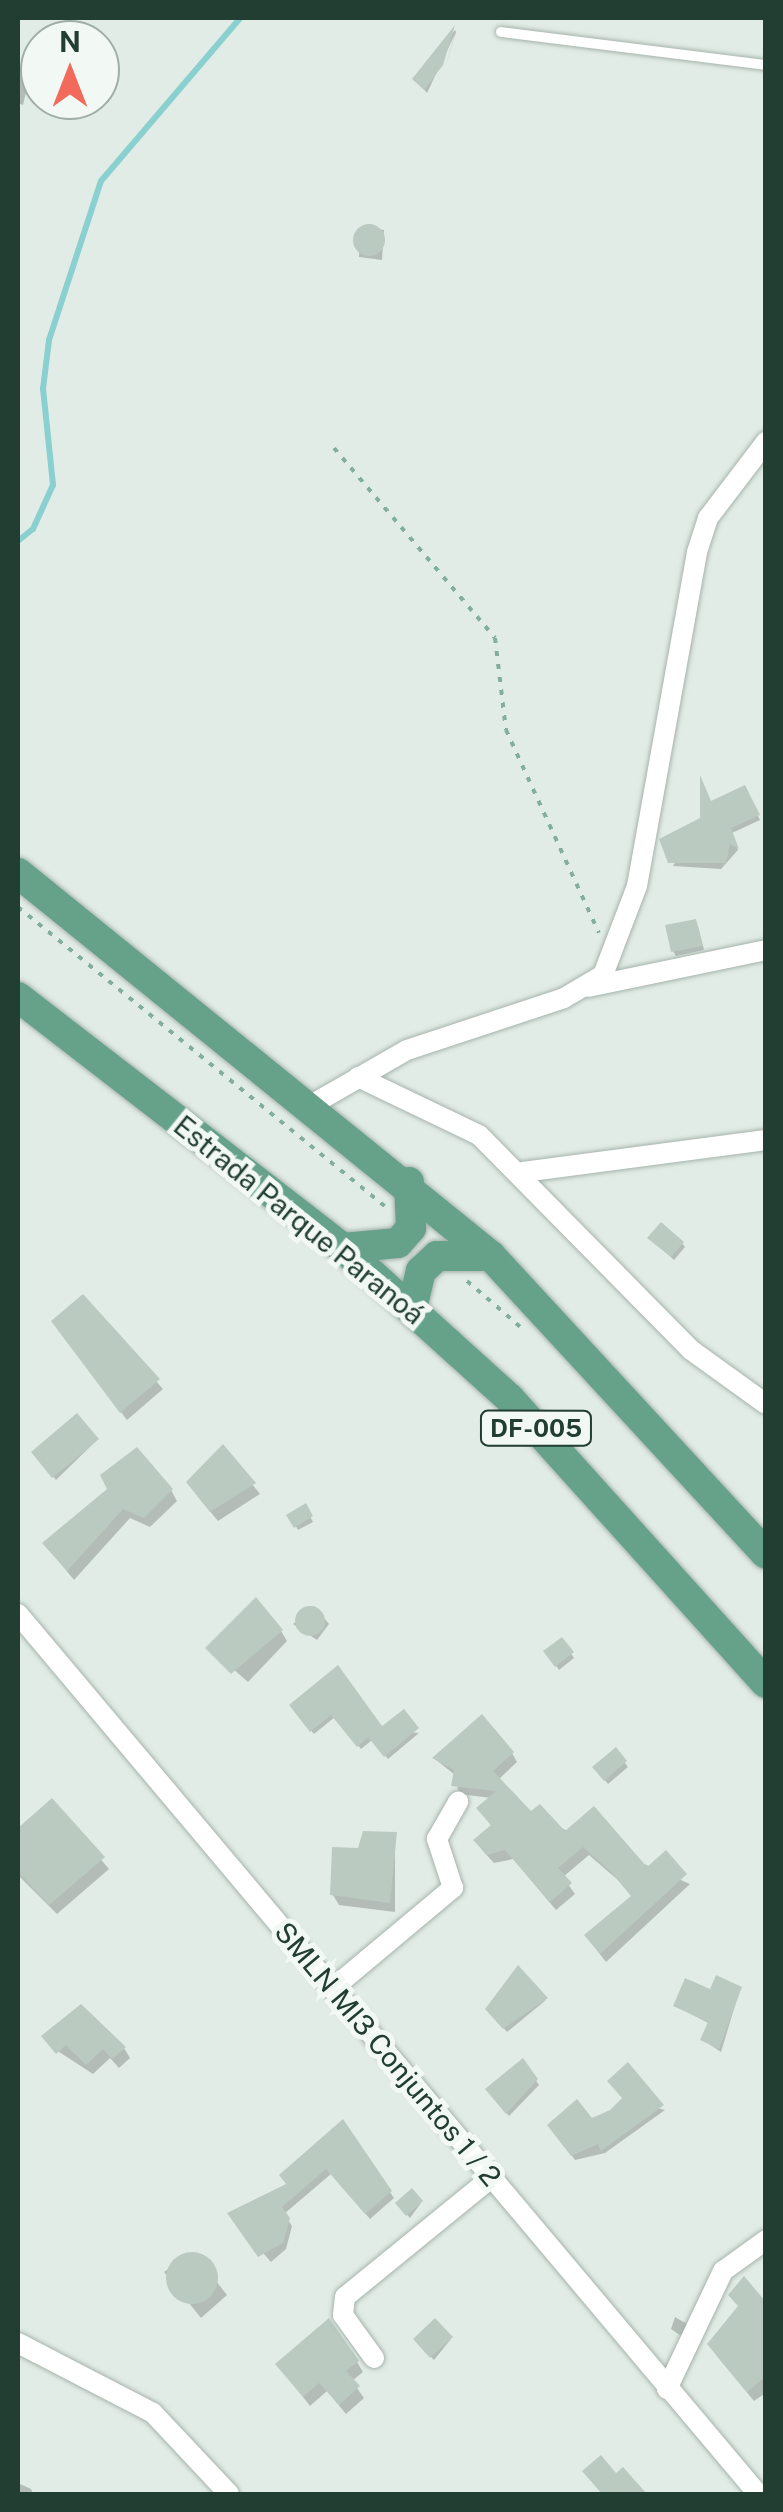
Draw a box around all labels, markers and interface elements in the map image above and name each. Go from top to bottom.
north arrow [20,20,120,120]
text: N [59,25,81,58]
street label: Estrada Parque Paranoá [167,1109,431,1331]
road number: DF-005 [478,1408,594,1448]
street label: SMLN MI3 Conjuntos 1 / 2 [268,1915,508,2193]

